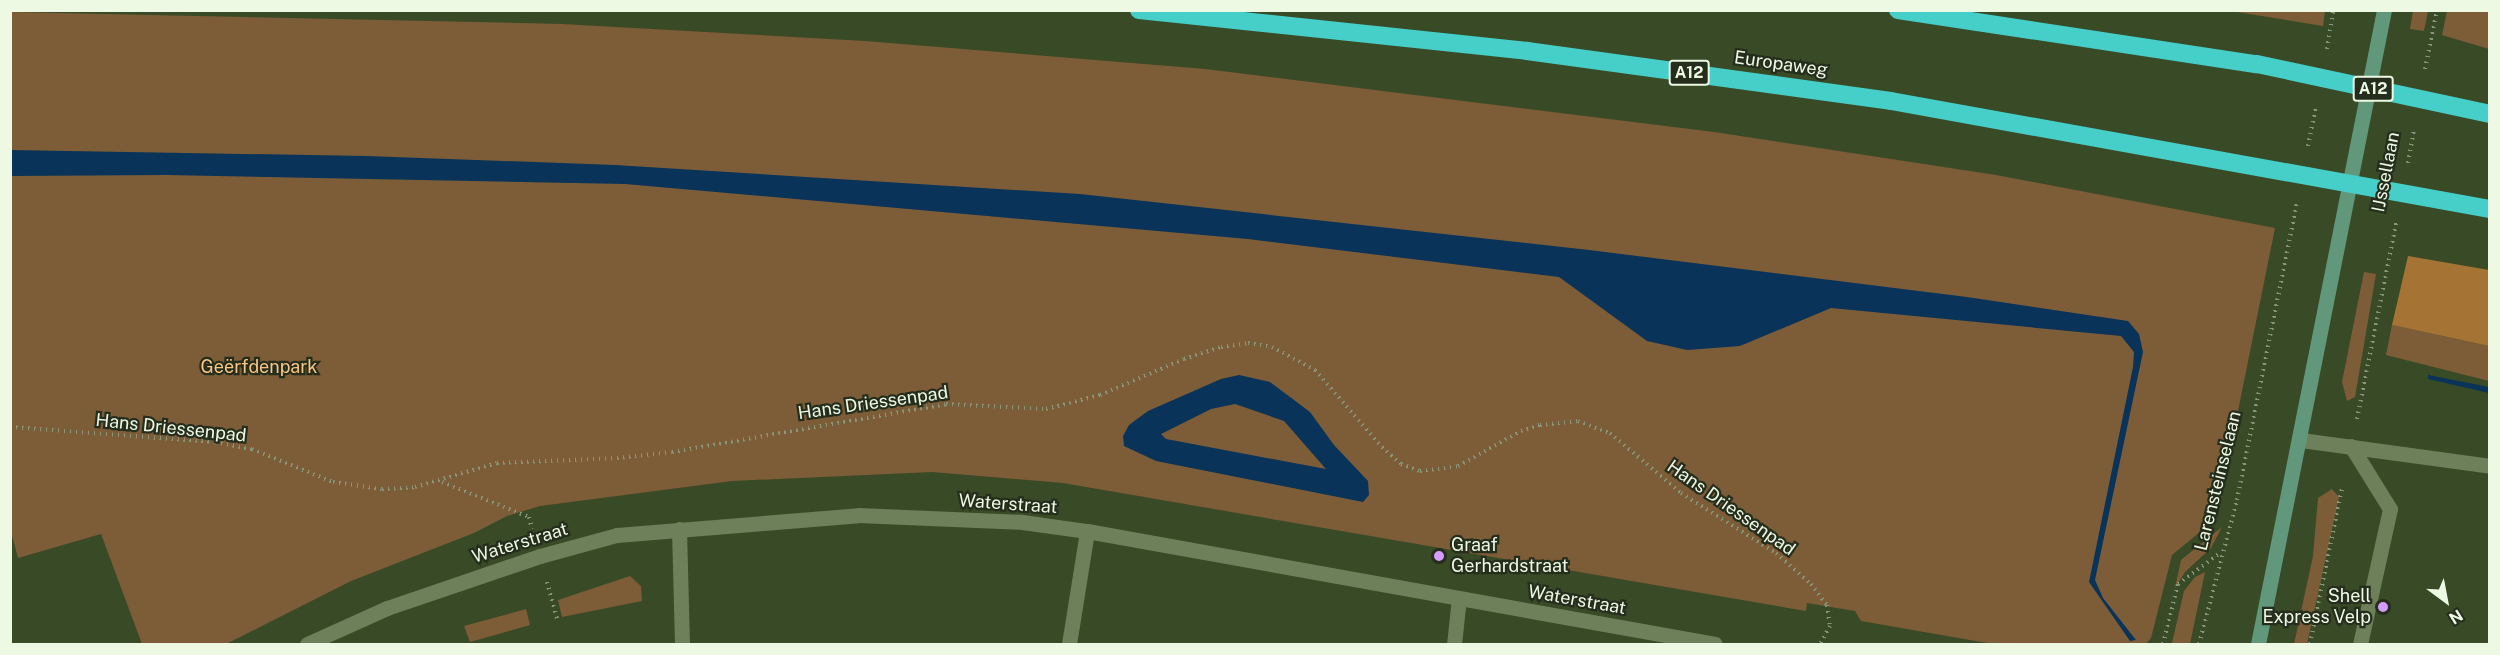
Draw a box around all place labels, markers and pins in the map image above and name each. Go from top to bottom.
place label: Graaf Gerhardstraat [1451,535,1568,578]
marker: Graaf Gerhardstraat [1432,549,1446,563]
place label: Shell Express Velp [2262,586,2371,628]
marker: Shell Express Velp [2376,600,2390,614]

